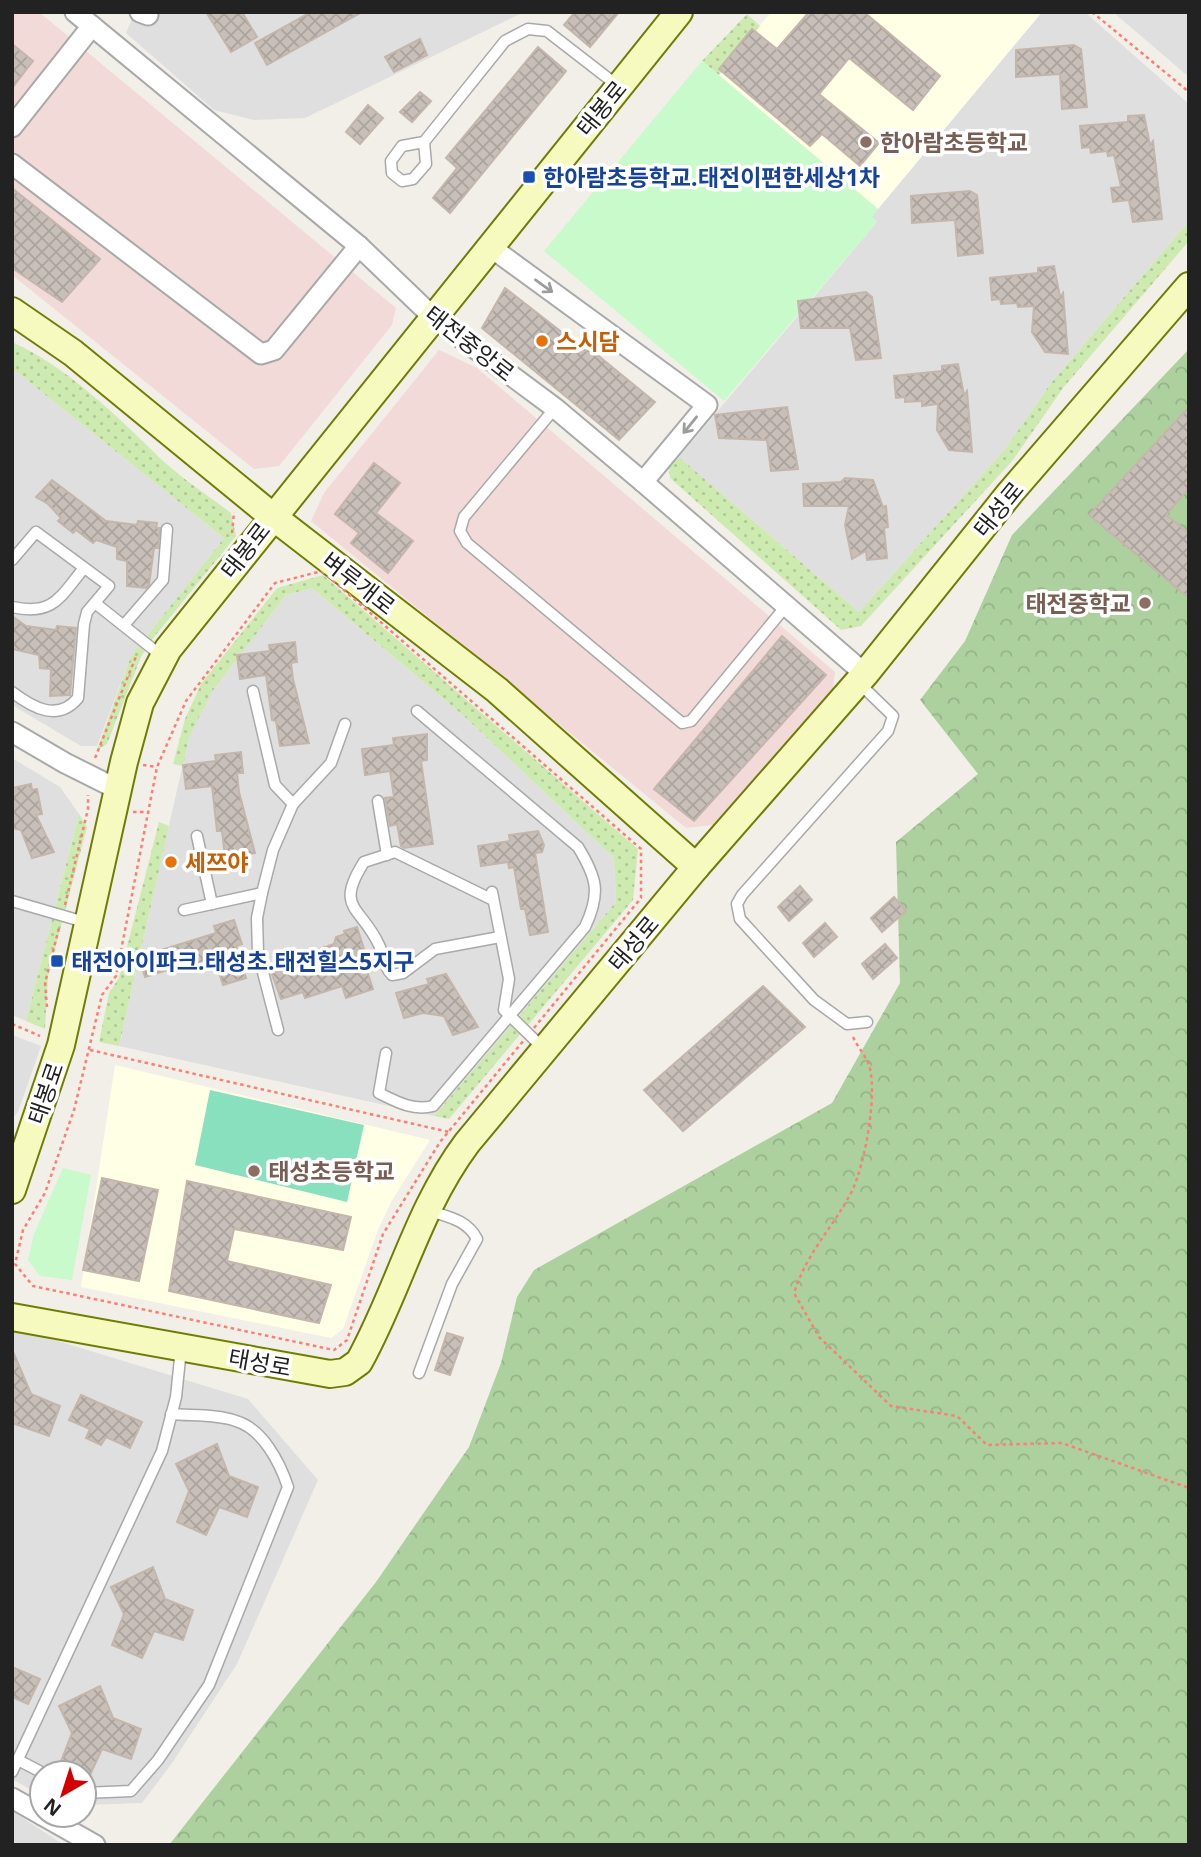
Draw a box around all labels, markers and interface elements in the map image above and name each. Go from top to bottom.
street label: 태봉로 [569,73,633,143]
place label: 한아람초등학교 [880,126,1028,158]
marker: 한아람초등학교 [858,134,874,150]
place label: 한아람초등학교.태전이편한세상1차 [543,161,880,193]
marker: 한아람초등학교.태전이편한세상1차 [521,169,537,185]
one-way arrow [534,279,553,293]
street label: 태전중앙로 [418,298,522,388]
place label: 스시담 [556,325,619,357]
marker: 스시담 [534,333,550,349]
one-way arrow [682,415,698,433]
street label: 태성로 [966,474,1030,544]
street label: 태봉로 [213,515,277,585]
street label: 벼루개로 [316,544,402,622]
place label: 태전중학교 [1025,587,1131,619]
marker: 태전중학교 [1137,595,1153,611]
place label: 세쯔야 [185,846,248,878]
marker: 세쯔야 [163,854,179,870]
street label: 태성로 [600,908,666,978]
place label: 태전아이파크.태성초.태전힐스5지구 [71,945,414,977]
marker: 태전아이파크.태성초.태전힐스5지구 [49,953,65,969]
street label: 태봉로 [20,1058,70,1128]
place label: 태성초등학교 [268,1155,395,1187]
marker: 태성초등학교 [246,1163,262,1179]
street label: 태성로 [226,1341,294,1383]
north arrow [28,1759,98,1829]
text: N [38,1792,66,1822]

